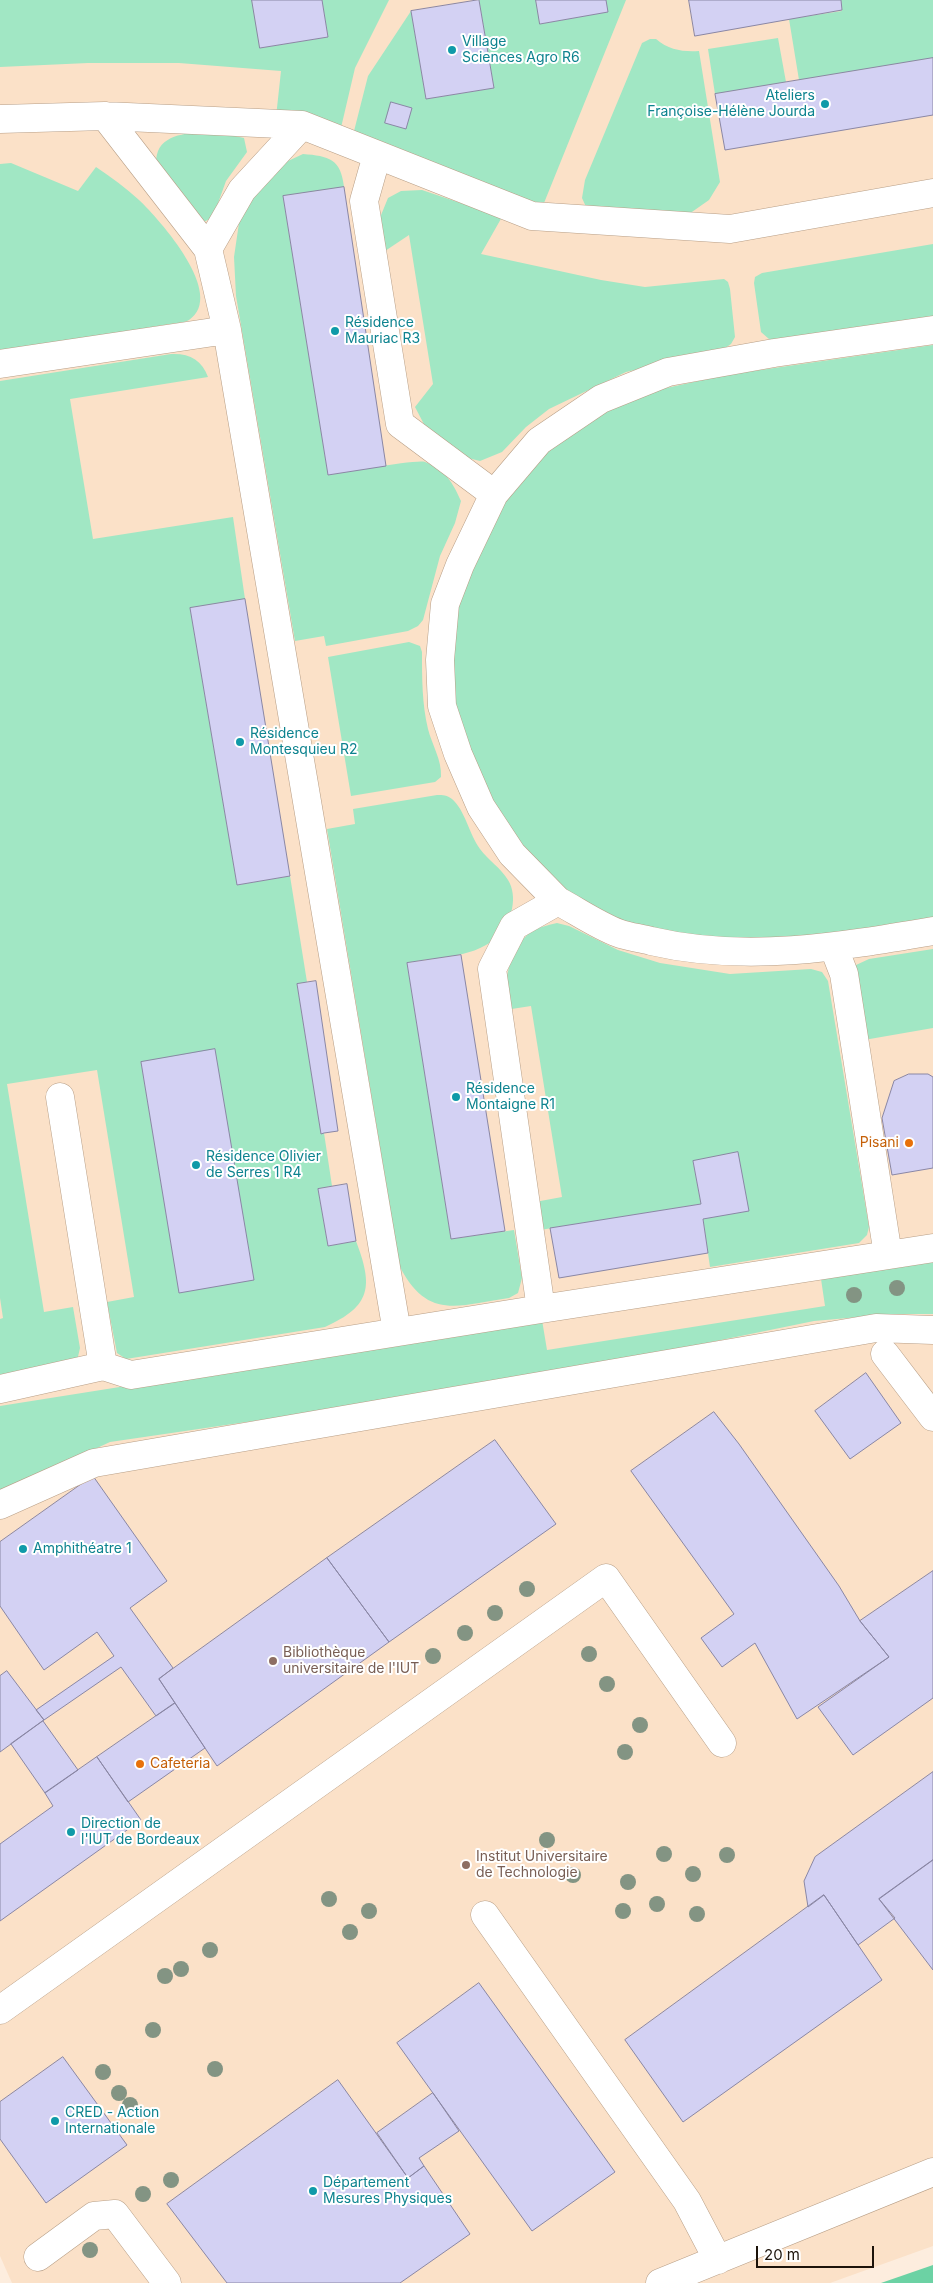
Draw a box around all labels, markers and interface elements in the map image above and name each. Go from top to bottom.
place label: Village Sciences Agro R6 [462,34,580,66]
marker: Village Sciences Agro R6 [446,44,458,56]
place label: Ateliers Françoise-Hélène Jourda [647,88,815,120]
marker: Ateliers Françoise-Hélène Jourda [819,98,831,110]
place label: Résidence Mauriac R3 [345,315,420,348]
marker: Résidence Mauriac R3 [329,325,341,337]
place label: Résidence Montesquieu R2 [250,726,357,759]
marker: Résidence Montesquieu R2 [234,736,246,748]
place label: Résidence Montaigne R1 [466,1081,555,1114]
marker: Résidence Montaigne R1 [450,1091,462,1103]
place label: Pisani [860,1135,899,1151]
marker: Pisani [903,1137,915,1149]
place label: Résidence Olivier de Serres 1 R4 [206,1149,321,1182]
marker: Résidence Olivier de Serres 1 R4 [190,1159,202,1171]
place label: Amphithéatre 1 [33,1541,132,1557]
marker: Amphithéatre 1 [17,1543,29,1555]
place label: Bibliothèque universitaire de l'IUT [283,1645,419,1678]
marker: Bibliothèque universitaire de l'IUT [267,1655,279,1667]
place label: Cafeteria [150,1756,210,1772]
marker: Cafeteria [134,1758,146,1770]
place label: Direction de l'IUT de Bordeaux [81,1816,200,1848]
marker: Direction de l'IUT de Bordeaux [65,1826,77,1838]
place label: Institut Universitaire de Technologie [476,1849,608,1881]
marker: Institut Universitaire de Technologie [460,1859,472,1871]
place label: CRED - Action Internationale [65,2105,159,2138]
marker: CRED - Action Internationale [49,2115,61,2127]
place label: Département Mesures Physiques [323,2175,452,2208]
marker: Département Mesures Physiques [307,2185,319,2197]
scale bar [758,2236,876,2268]
text: 20 m [764,2245,800,2264]

